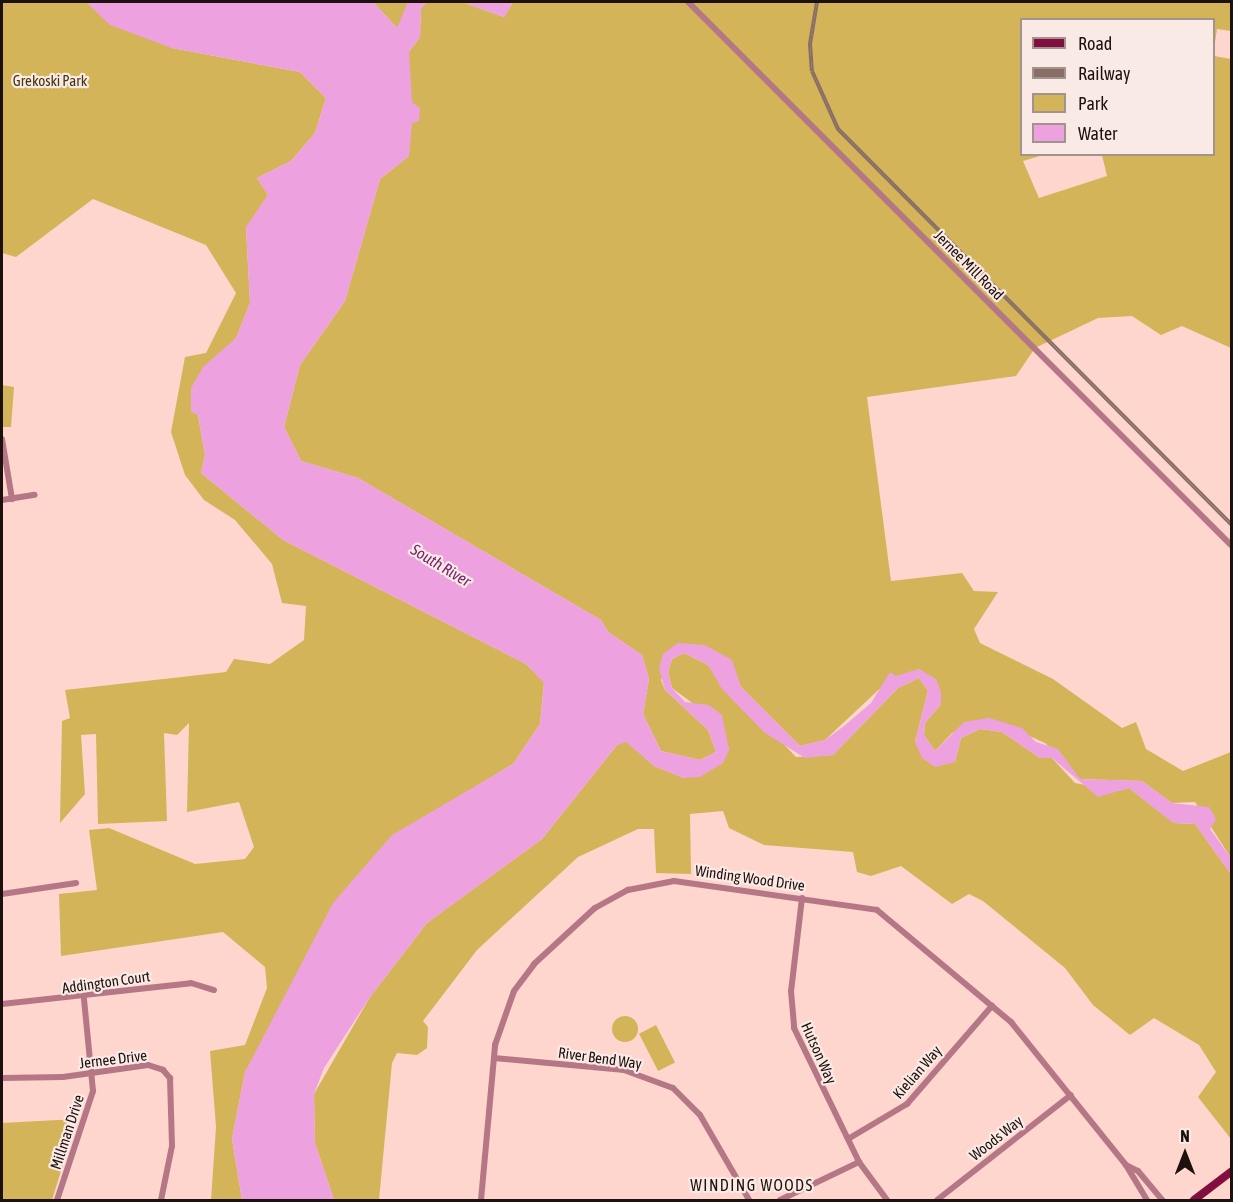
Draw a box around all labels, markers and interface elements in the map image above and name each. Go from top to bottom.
legend [1020,18,1215,156]
text: Road [1078,33,1112,54]
text: Railway [1078,63,1130,84]
park label: Grekoski Park [13,72,87,90]
text: Park [1078,93,1108,114]
text: Water [1078,123,1117,144]
street label: Jernee Mill Road [930,226,1008,304]
water label: South River [408,540,474,590]
street label: Winding Wood Drive [694,861,806,895]
street label: Addington Court [61,967,151,997]
street label: Hutson Way [797,1019,841,1087]
street label: Kielian Way [889,1042,945,1102]
street label: River Bend Way [557,1043,643,1073]
street label: Jernee Drive [78,1046,148,1072]
street label: Millman Drive [46,1092,88,1172]
street label: Woods Way [966,1112,1026,1164]
north arrow [1155,1124,1215,1184]
text: N [1180,1127,1190,1145]
district label: WINDING WOODS [690,1175,814,1195]

